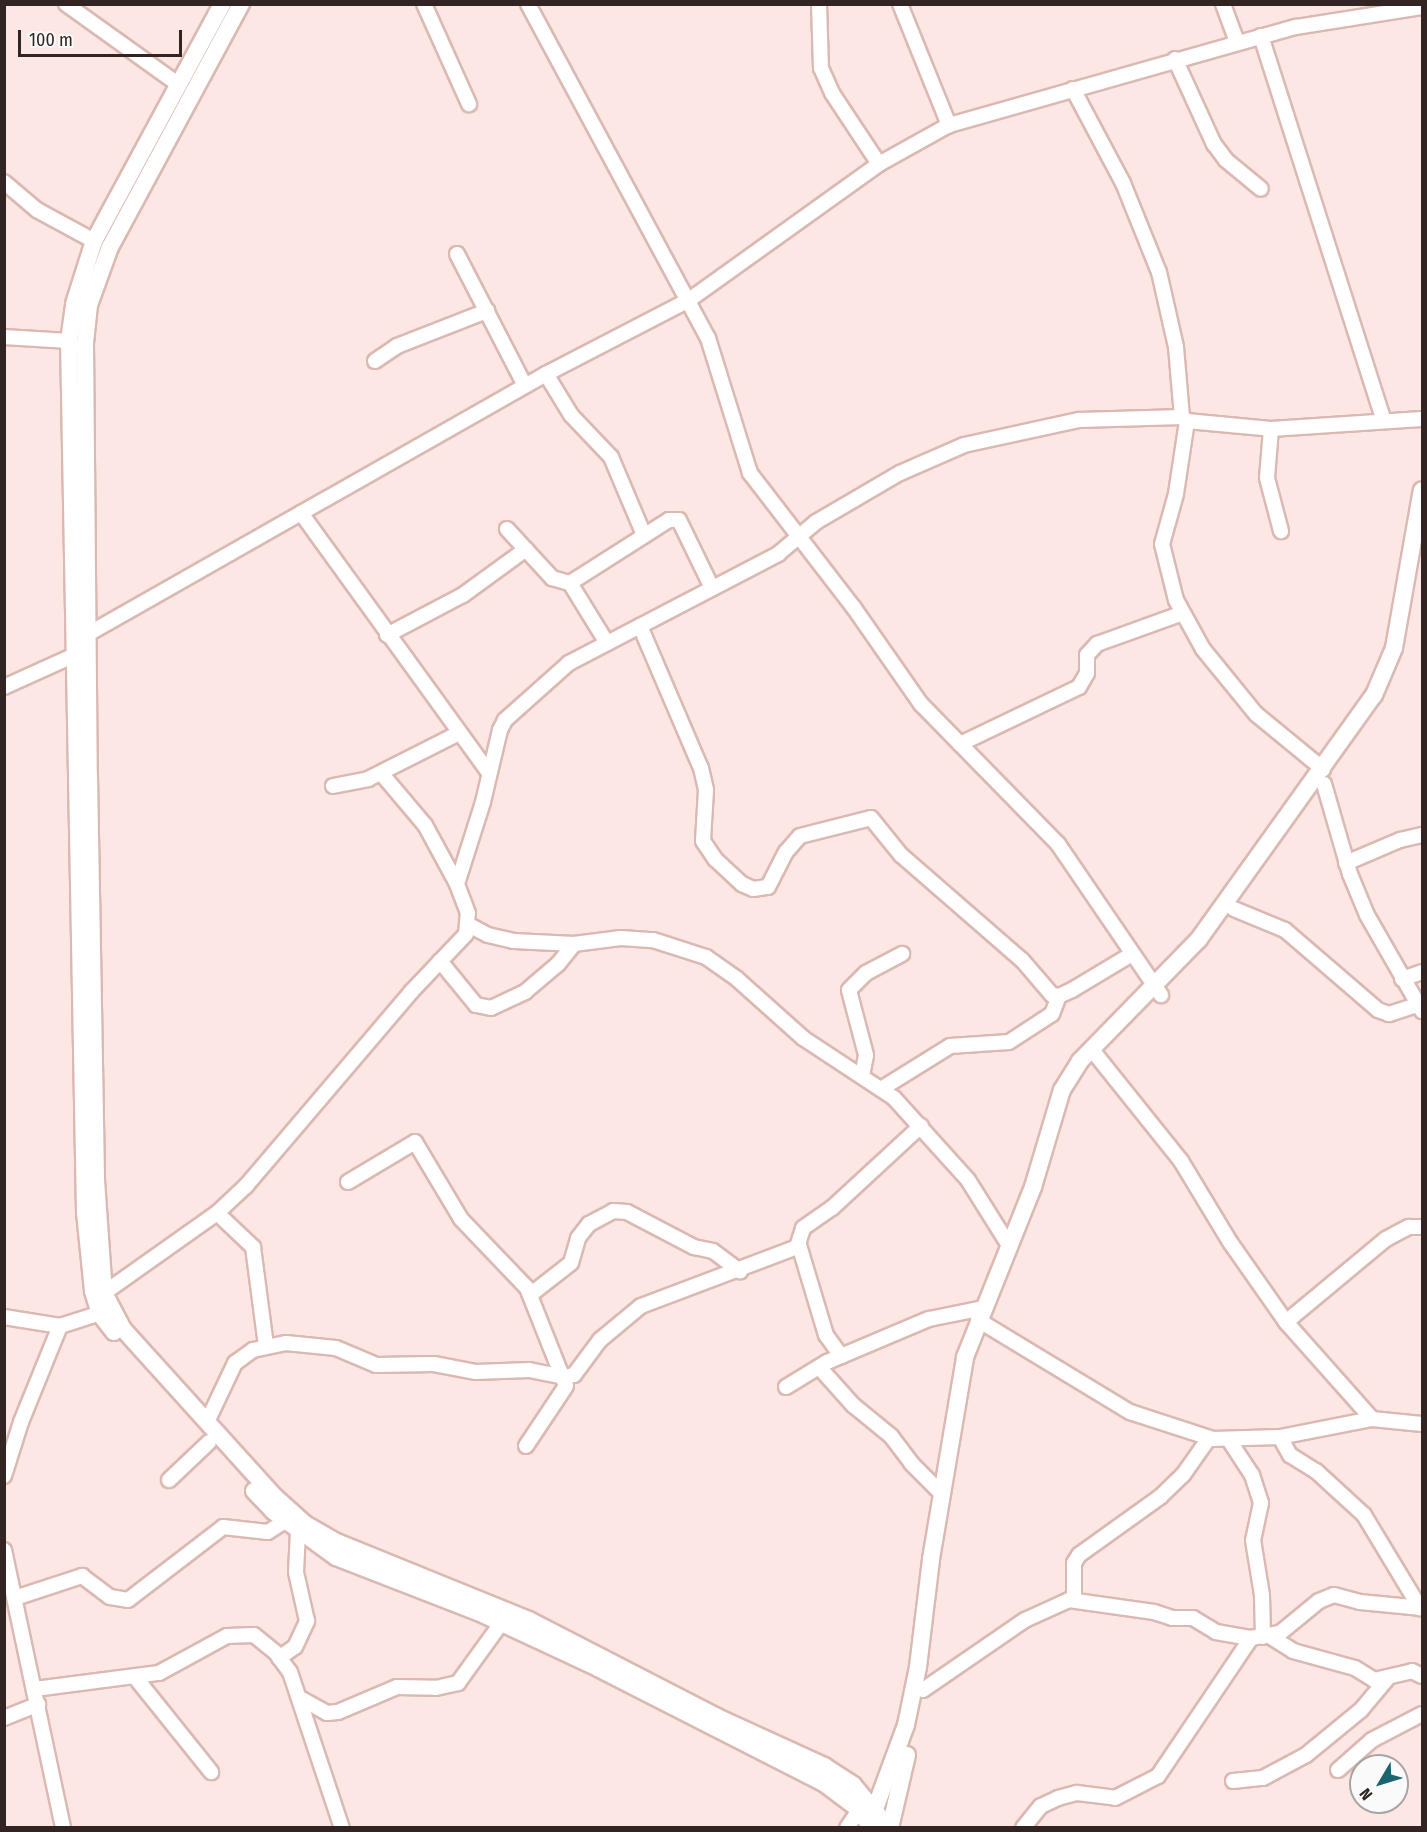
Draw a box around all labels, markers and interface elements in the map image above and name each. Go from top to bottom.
scale bar [21,18,184,56]
text: 100 m [29,29,73,51]
north arrow [1349,1754,1409,1814]
text: N [1356,1785,1376,1804]

